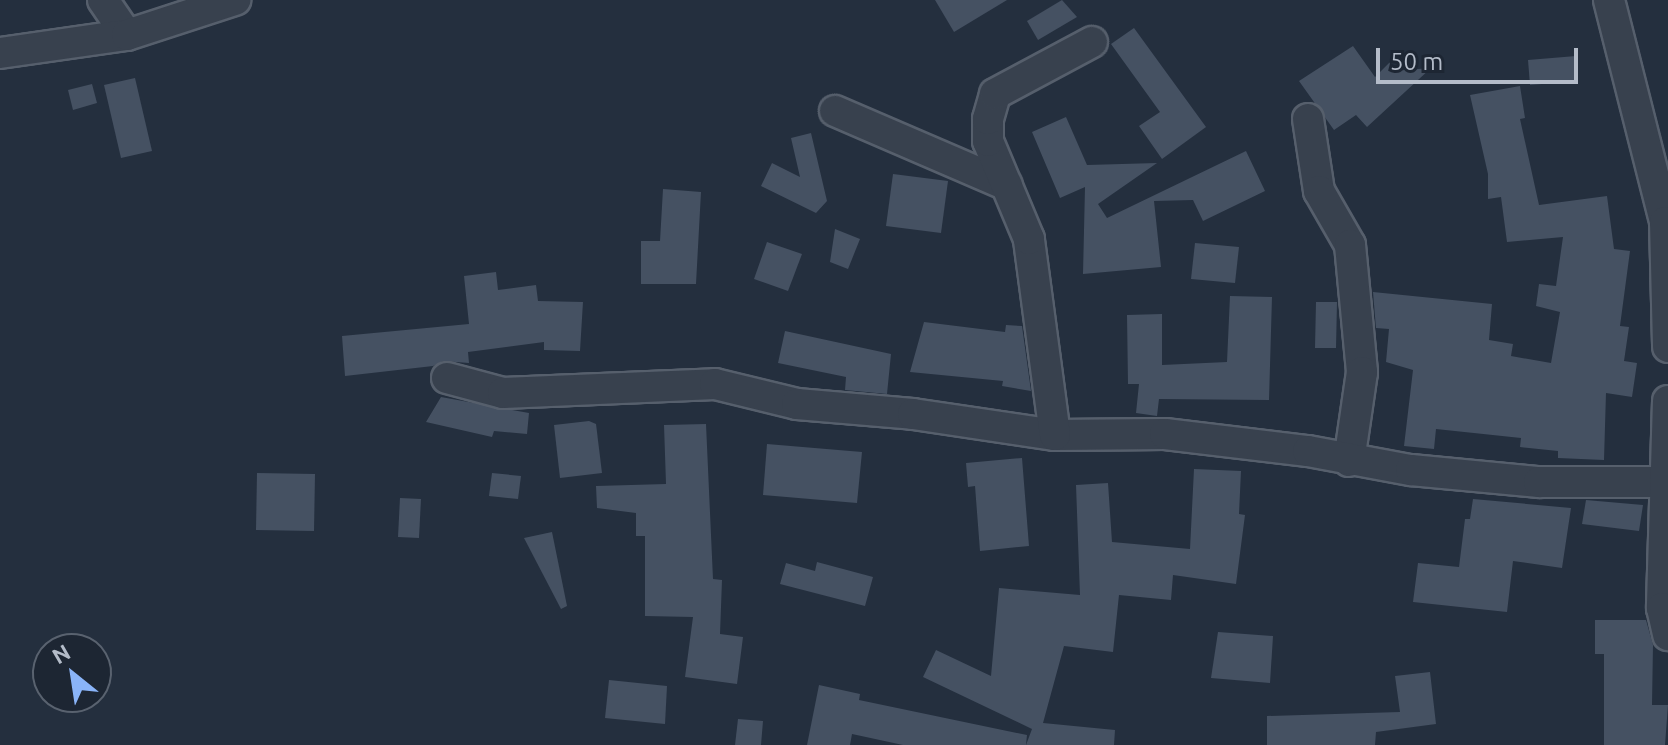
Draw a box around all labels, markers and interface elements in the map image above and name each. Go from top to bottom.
scale bar [1380,32,1582,82]
text: 50 m [1390,48,1443,75]
north arrow [32,633,112,713]
text: N [47,639,74,668]

